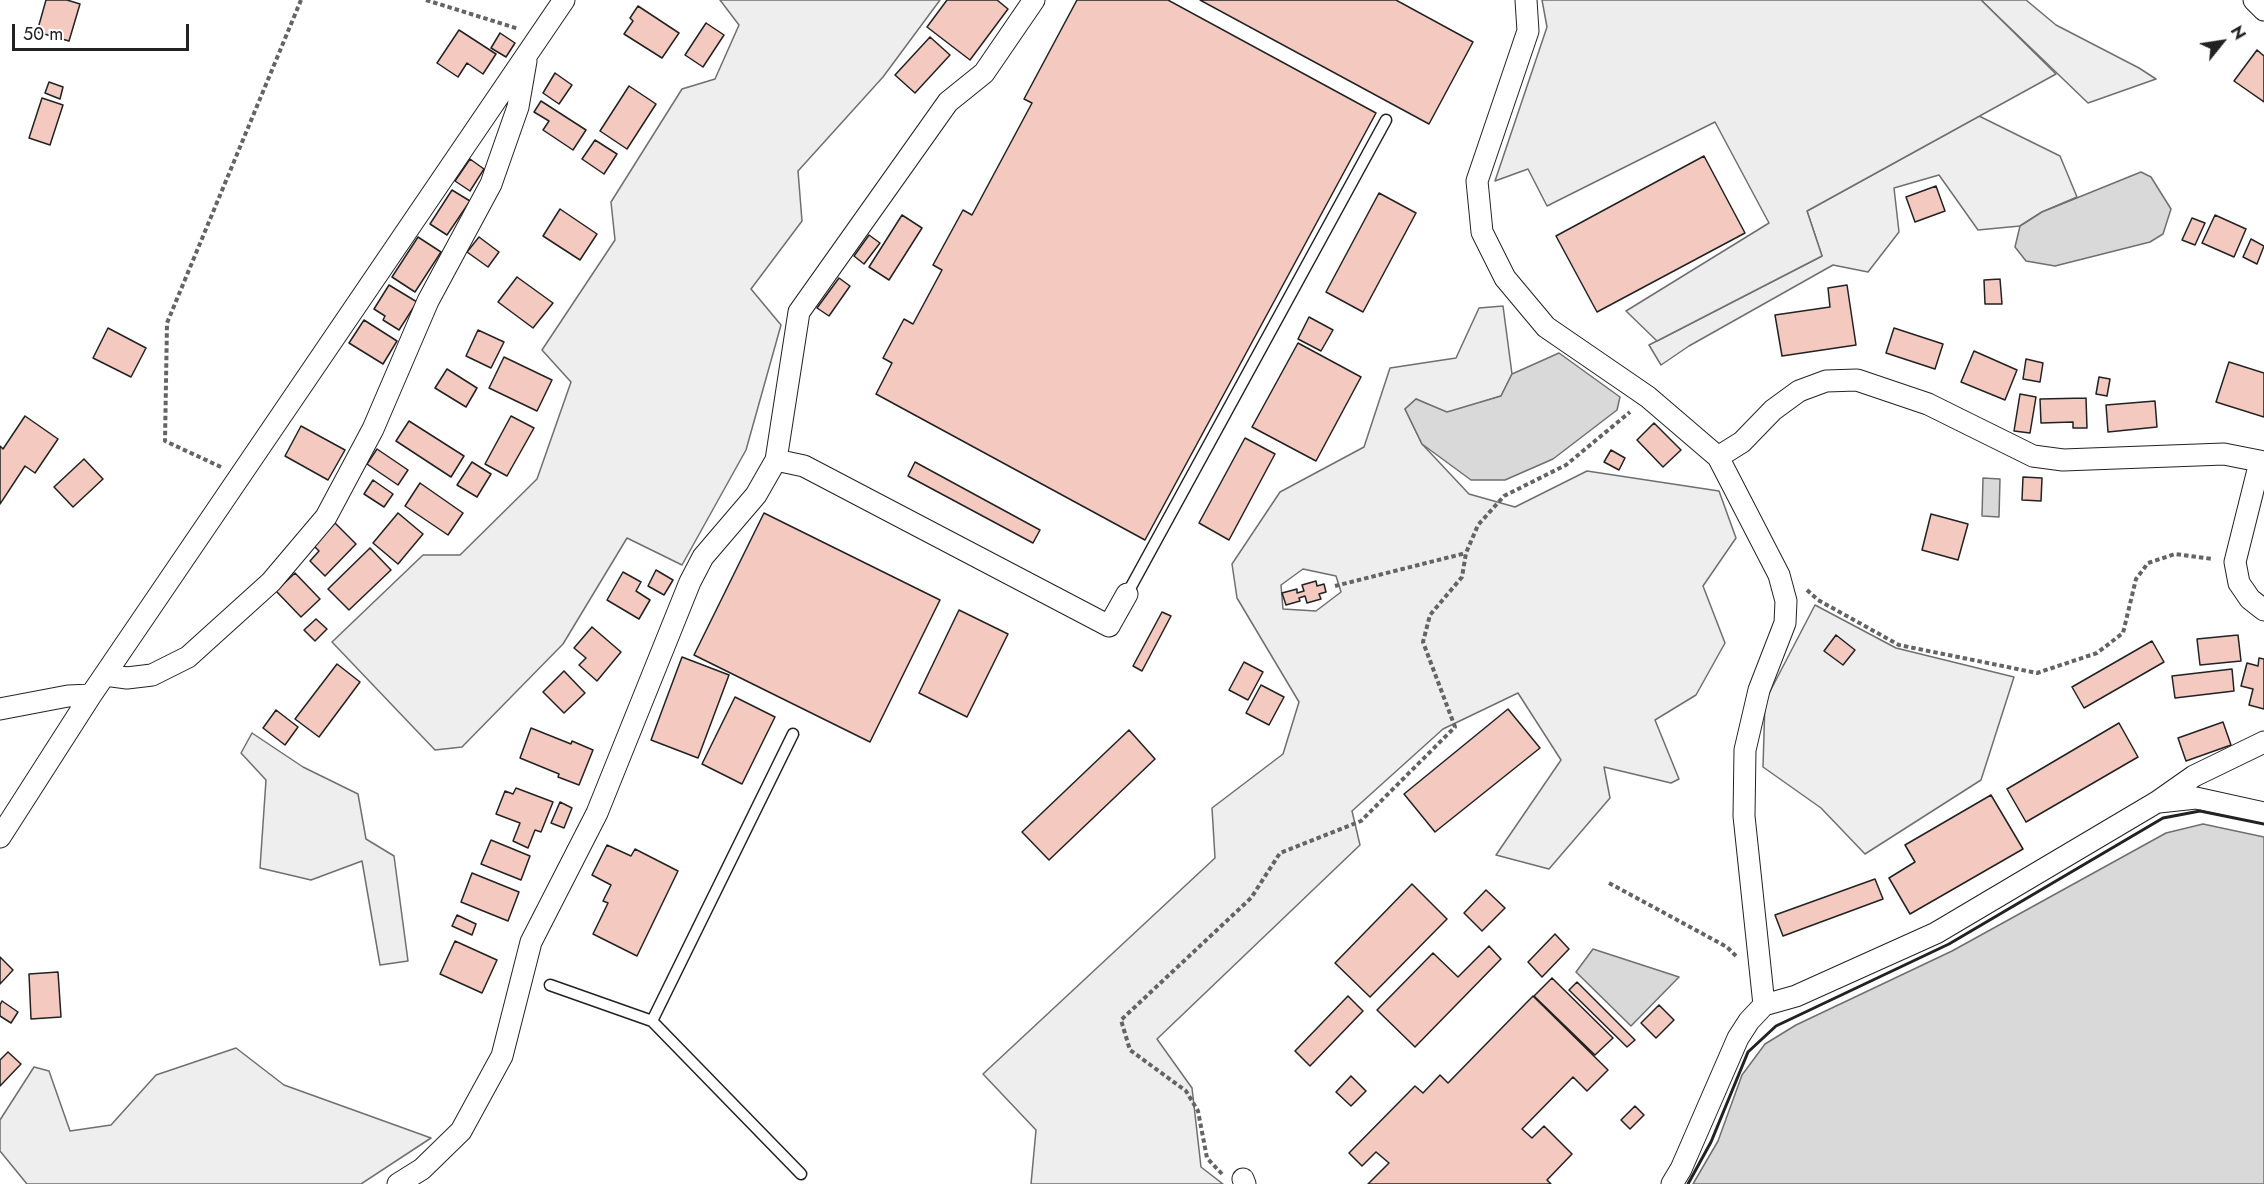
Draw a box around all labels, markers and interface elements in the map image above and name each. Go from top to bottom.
scale bar [15,12,192,50]
north arrow [2192,12,2252,72]
text: 50 m [23,21,63,47]
text: N [2225,21,2251,44]

